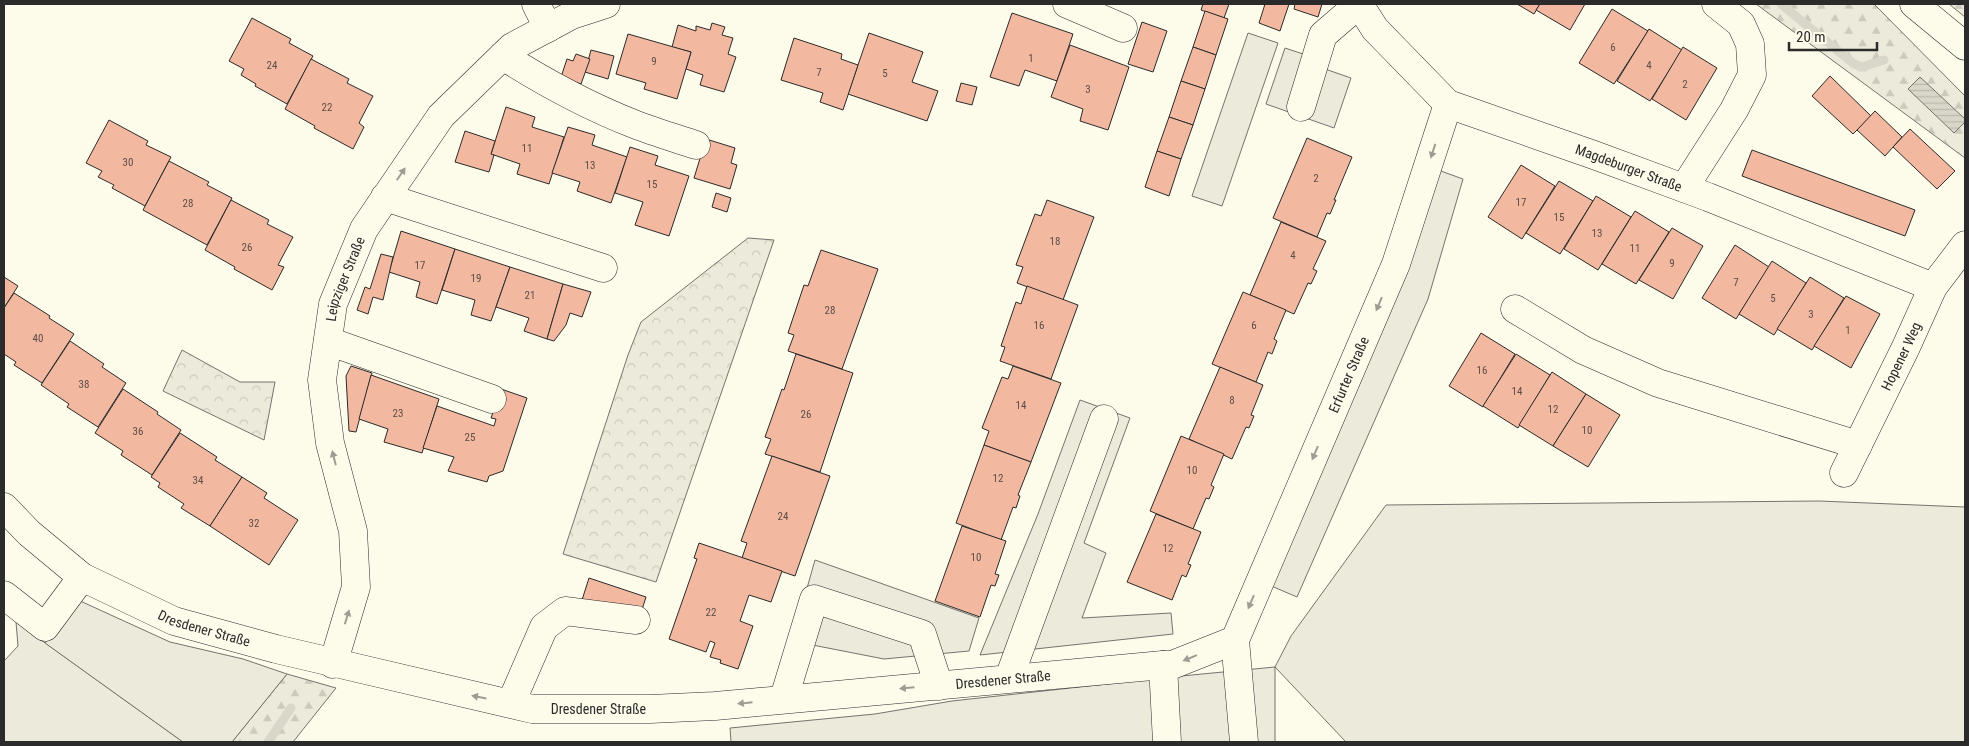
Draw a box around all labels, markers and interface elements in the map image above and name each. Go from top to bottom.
scale bar [1789,20,1876,52]
text: 20 m [1796,28,1826,46]
house number: 6 [1610,41,1616,54]
house number: 1 [1028,52,1034,65]
house number: 9 [651,55,657,68]
house number: 24 [267,59,278,72]
house number: 4 [1646,59,1652,72]
house number: 7 [816,66,822,79]
house number: 5 [882,67,888,80]
house number: 2 [1682,78,1688,91]
house number: 3 [1085,83,1091,96]
house number: 22 [322,101,332,114]
street label: Magdeburger Straße [1573,141,1685,195]
house number: 11 [522,142,532,155]
one-way arrow [1429,143,1436,158]
house number: 30 [123,156,133,169]
house number: 13 [585,159,595,172]
one-way arrow [396,168,406,181]
house number: 2 [1313,172,1319,185]
house number: 15 [647,178,657,191]
house number: 17 [1516,196,1526,209]
house number: 28 [183,197,193,210]
house number: 15 [1554,211,1564,224]
house number: 13 [1592,227,1602,240]
street label: Leipziger Straße [323,234,368,322]
house number: 18 [1050,235,1060,248]
house number: 26 [242,241,252,254]
house number: 11 [1630,242,1640,255]
house number: 4 [1290,249,1296,262]
house number: 9 [1669,257,1675,270]
house number: 17 [415,259,425,272]
house number: 19 [471,272,481,285]
house number: 7 [1733,276,1739,289]
house number: 21 [525,289,535,302]
house number: 5 [1770,292,1776,305]
one-way arrow [1375,297,1383,311]
house number: 28 [825,304,835,317]
house number: 3 [1808,308,1814,321]
house number: 16 [1034,319,1044,332]
house number: 6 [1251,319,1257,332]
street label: Hopener Weg [1878,320,1924,393]
house number: 1 [1845,324,1851,337]
house number: 40 [33,332,43,345]
street label: Erfurter Straße [1325,334,1372,415]
house number: 16 [1477,364,1487,377]
house number: 38 [79,378,89,391]
house number: 14 [1512,385,1523,398]
house number: 8 [1229,394,1235,407]
house number: 14 [1016,399,1027,412]
house number: 12 [1548,403,1558,416]
house number: 23 [393,407,403,420]
house number: 26 [801,408,811,421]
house number: 10 [1582,424,1592,437]
house number: 36 [133,425,143,438]
house number: 25 [465,431,475,444]
one-way arrow [1311,446,1319,460]
one-way arrow [330,450,338,465]
house number: 10 [1187,464,1197,477]
house number: 12 [993,472,1003,485]
house number: 34 [193,474,204,487]
house number: 24 [778,510,789,523]
house number: 32 [249,517,259,530]
house number: 12 [1163,542,1173,555]
house number: 10 [971,551,981,564]
one-way arrow [1246,595,1254,610]
house number: 22 [706,606,716,619]
street label: Dresdener Straße [156,607,253,650]
one-way arrow [343,609,351,624]
one-way arrow [1182,654,1197,662]
street label: Dresdener Straße [955,667,1052,692]
one-way arrow [899,685,915,693]
one-way arrow [471,692,487,700]
one-way arrow [737,699,753,707]
street label: Dresdener Straße [551,701,647,717]

